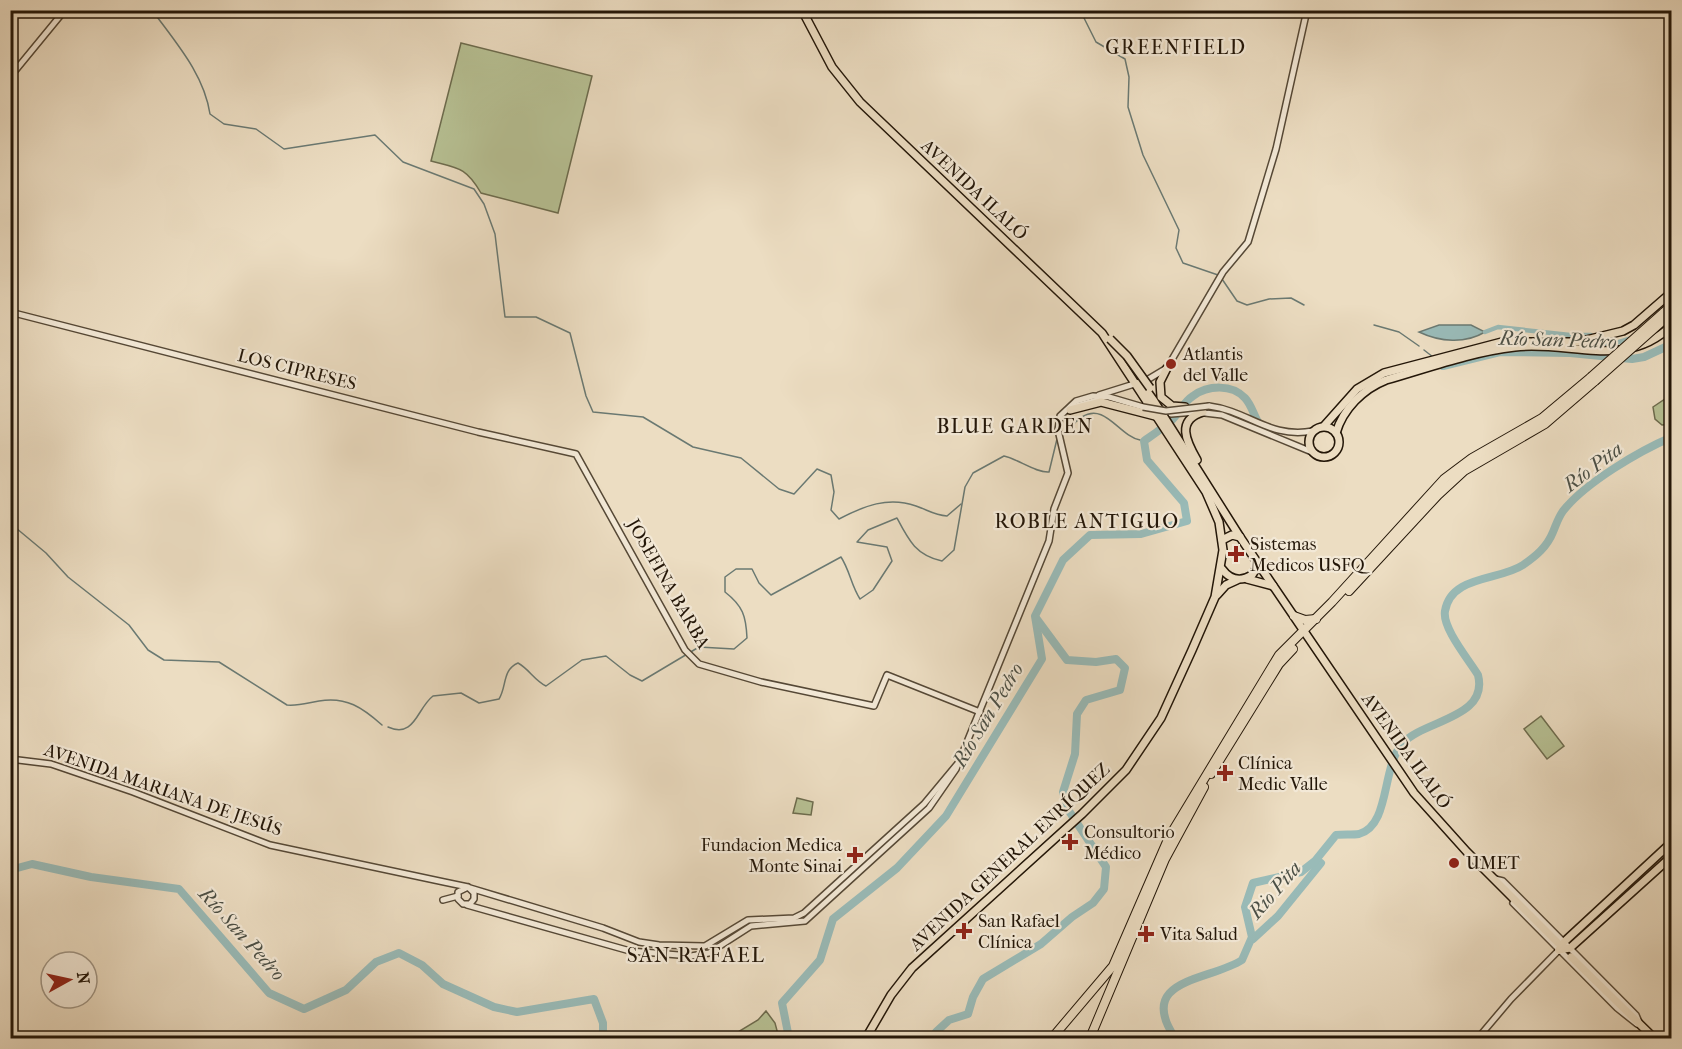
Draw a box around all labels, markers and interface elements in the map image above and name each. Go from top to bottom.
district label: GREENFIELD [1105,36,1247,59]
street label: AVENIDA ILALÓ [916,133,1033,245]
water label: Río San Pedro [1497,326,1617,354]
place label: Atlantis del Valle [1182,344,1248,386]
street label: LOS CIPRESES [235,345,359,395]
marker: Atlantis del Valle [1164,357,1178,371]
district label: BLUE GARDEN [936,415,1094,438]
water label: Río Pita [1557,437,1627,498]
district label: ROBLE ANTIGUO [994,510,1180,533]
street label: JOSEFINA BARBA [621,514,714,653]
place label: Sistemas Medicos USFQ [1250,534,1371,576]
marker: Sistemas Medicos USFQ [1227,545,1245,563]
water label: Río San Pedro [947,659,1028,773]
street label: AVENIDA ILALÓ [1356,687,1457,813]
street label: AVENIDA MARIANA DE JESÚS [40,738,285,841]
place label: Clínica Medic Valle [1238,753,1328,795]
street label: AVENIDA GENERAL ENRÍQUEZ [904,758,1114,956]
marker: Clínica Medic Valle [1216,764,1234,782]
place label: Consultorio Médico [1084,822,1175,864]
marker: Consultorio Médico [1061,833,1079,851]
place label: Fundacion Medica Monte Sinai [701,835,843,877]
marker: Fundacion Medica Monte Sinai [846,846,864,864]
place label: UMET [1466,853,1520,874]
marker: UMET [1447,856,1461,870]
water label: Rio Pita [1243,857,1306,925]
water label: Río San Pedro [193,881,290,985]
place label: San Rafael Clínica [978,911,1060,953]
marker: San Rafael Clínica [955,922,973,940]
place label: Vita Salud [1159,924,1238,945]
marker: Vita Salud [1137,925,1155,943]
district label: SAN RAFAEL [627,943,765,967]
north arrow [39,950,99,1010]
text: N [73,971,94,986]

